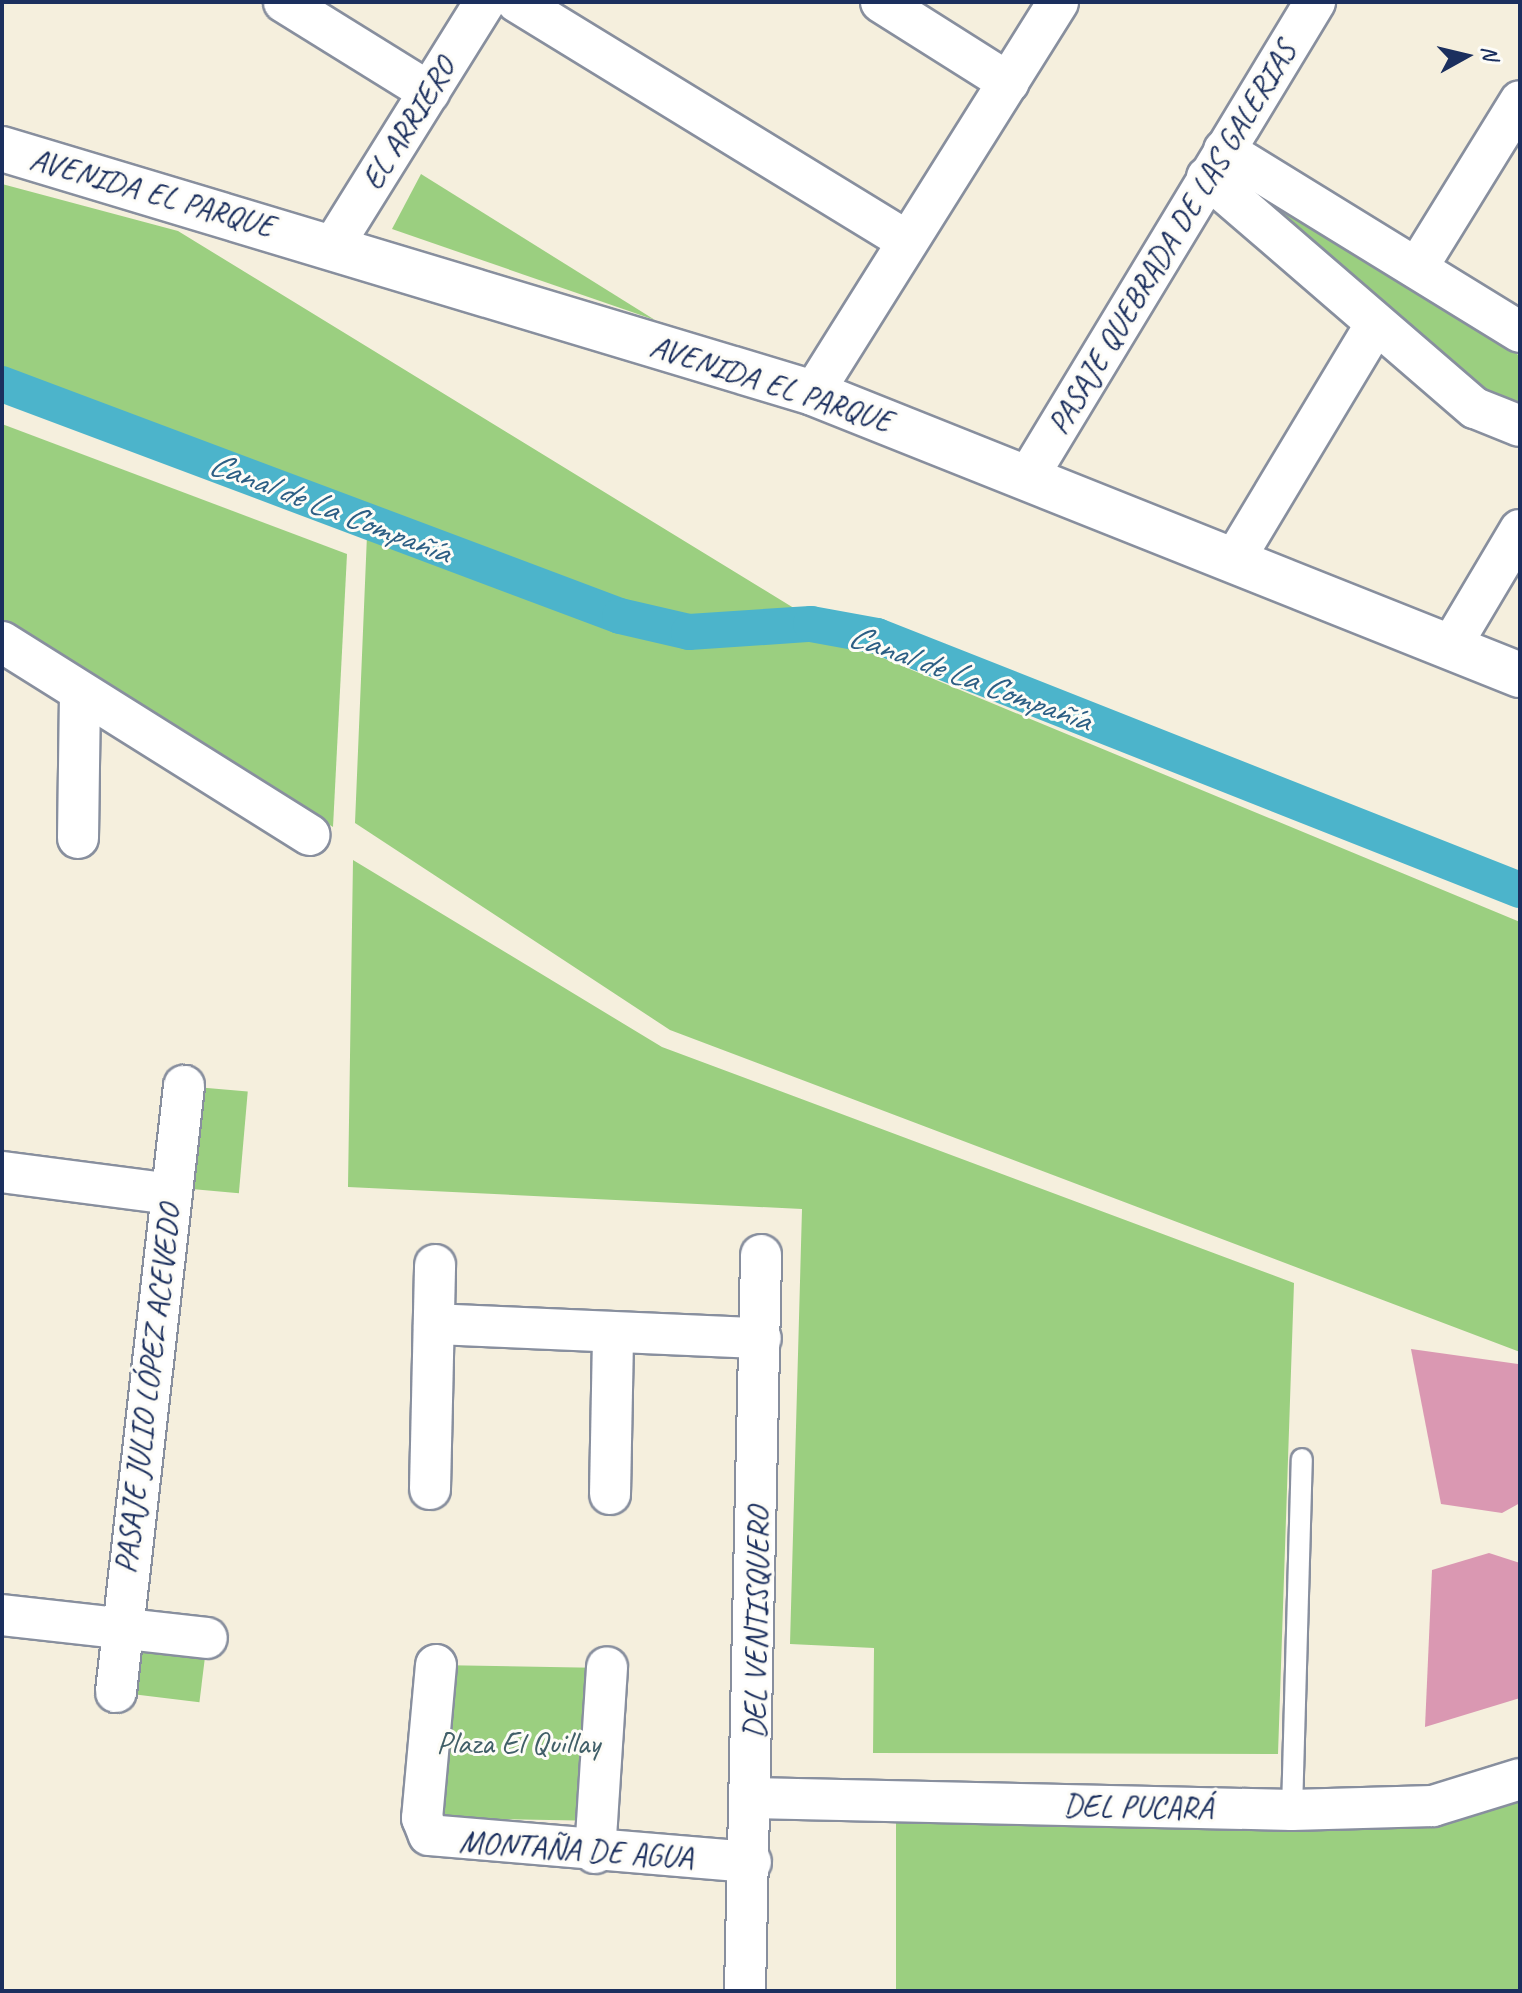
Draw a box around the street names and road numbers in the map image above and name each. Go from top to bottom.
street label: PASAJE QUEBRADA DE LAS GALERIAS [1040,36,1304,440]
street label: EL ARRIERO [353,51,465,197]
street label: AVENIDA EL PARQUE [25,140,279,246]
street label: AVENIDA EL PARQUE [645,327,897,441]
street label: PASAJE JULIO LÓPEZ ACEVEDO [106,1203,190,1575]
street label: DEL VENTISQUERO [736,1508,778,1738]
street label: DEL PUCARÁ [1063,1786,1213,1828]
street label: MONTAÑA DE AGUA [458,1823,694,1877]

